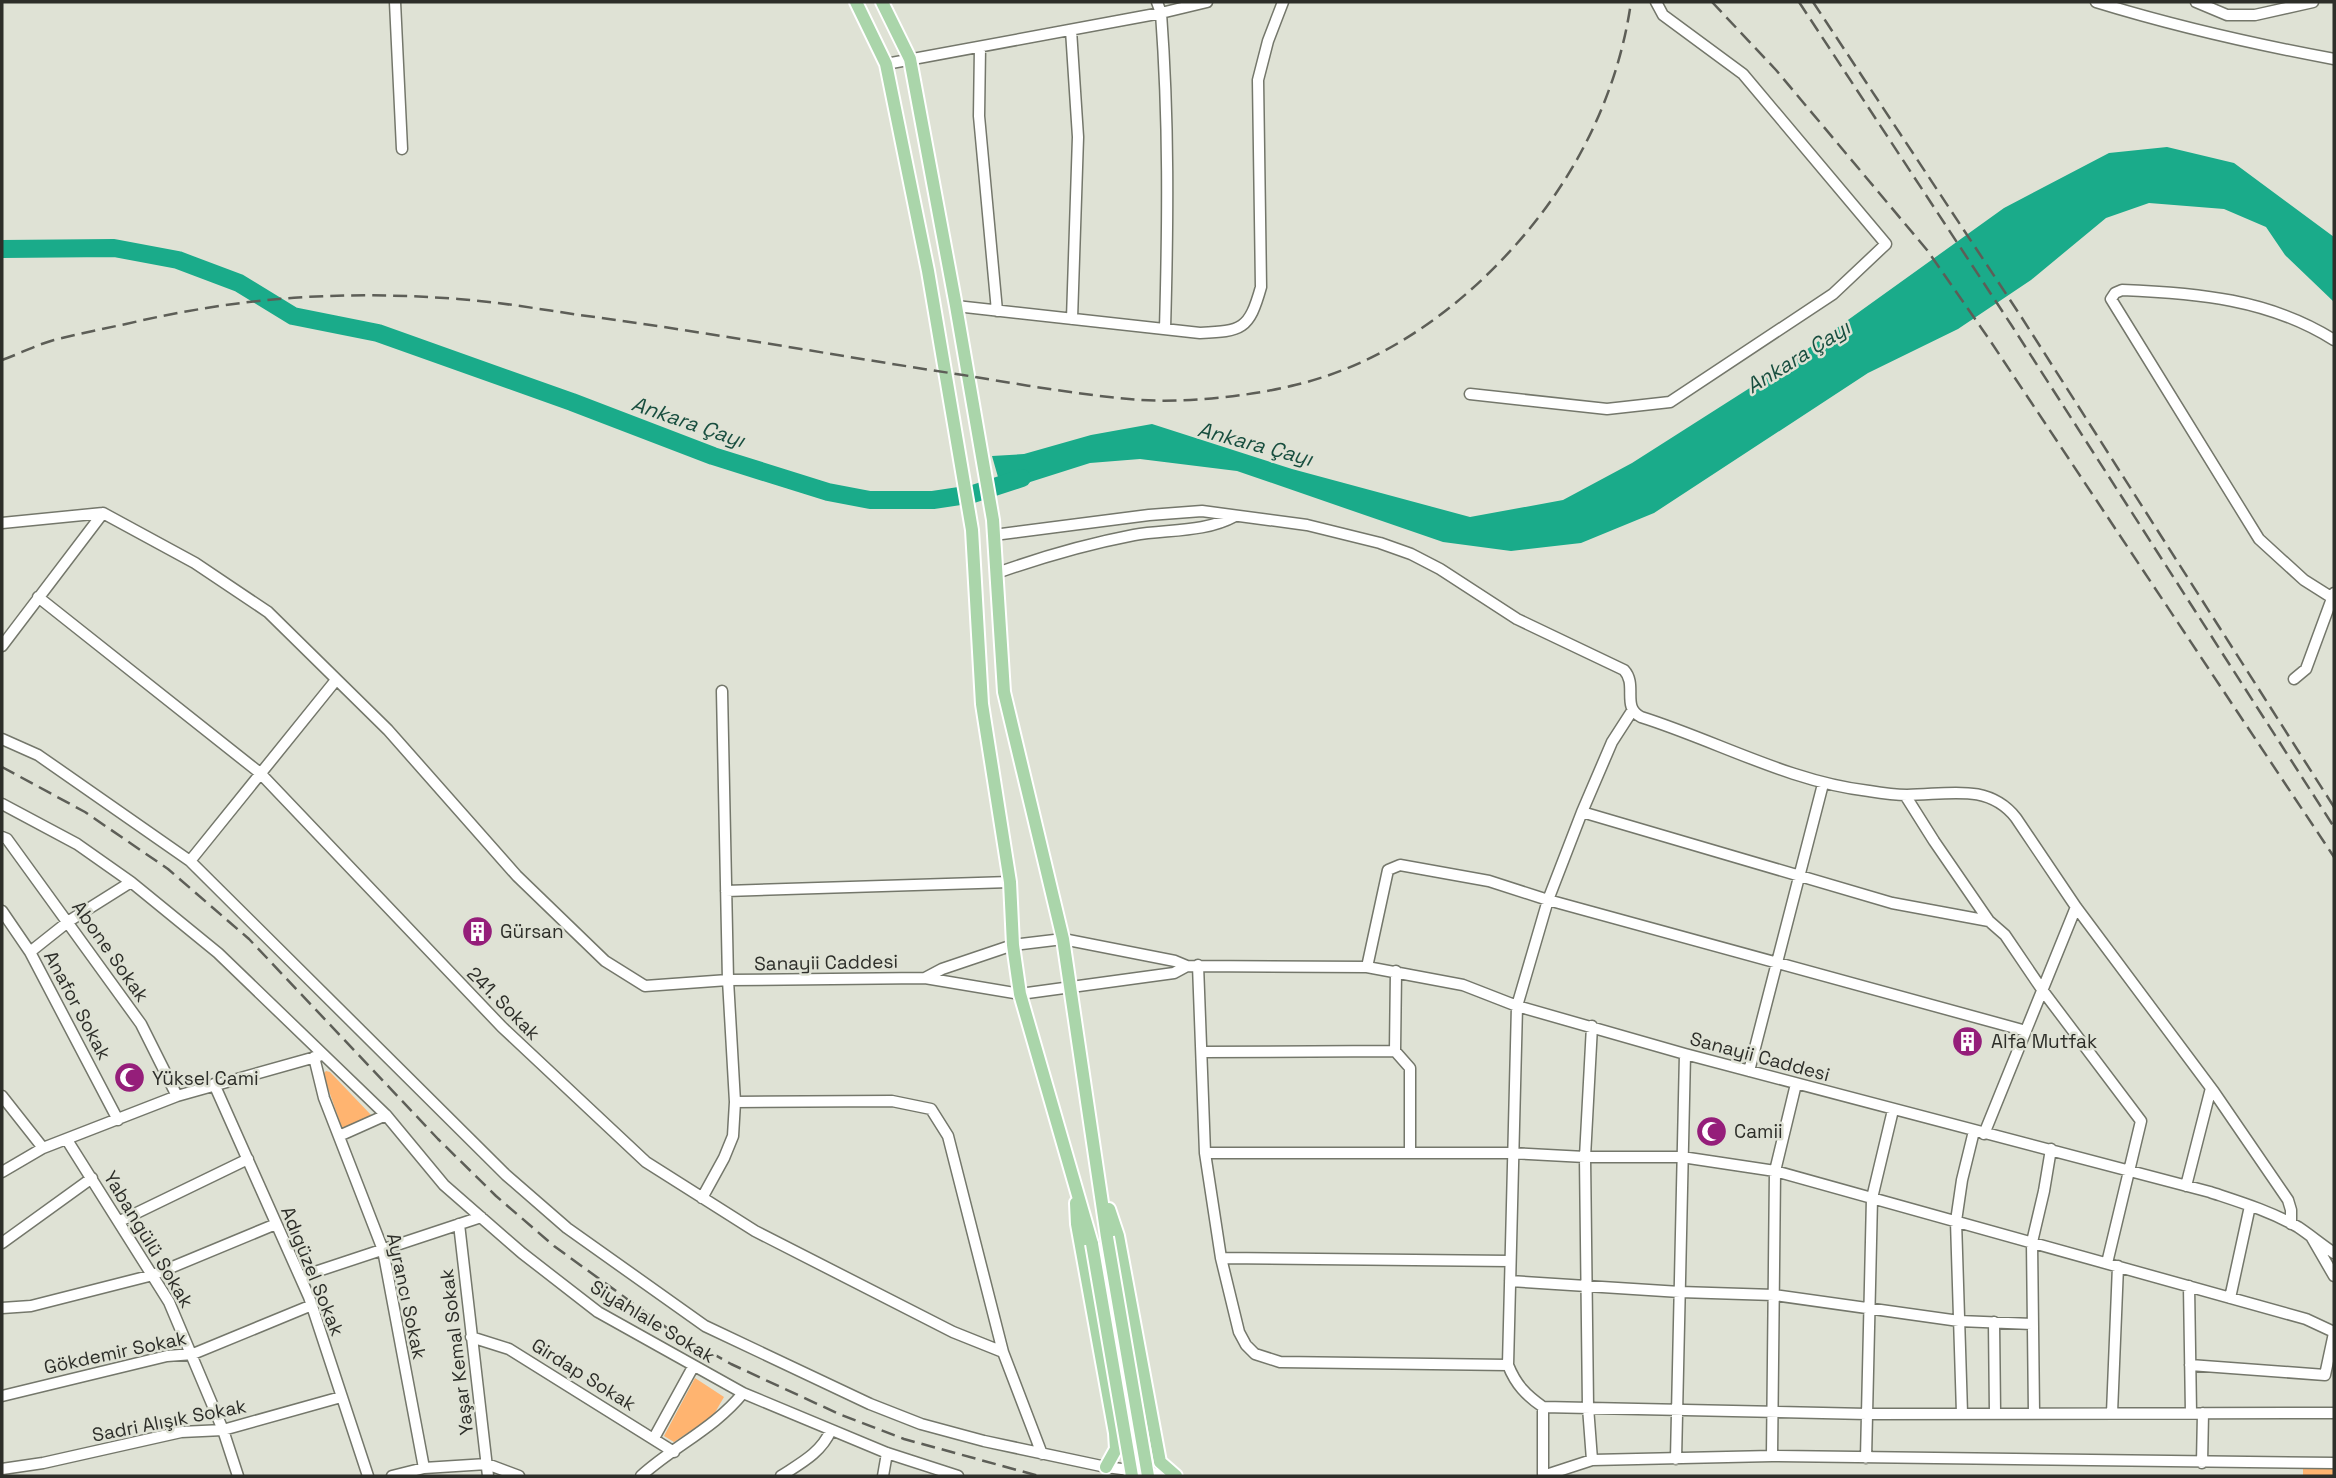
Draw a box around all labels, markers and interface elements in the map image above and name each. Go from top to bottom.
water label: Ankara Çayı [1741,314,1855,399]
water label: Ankara Çayı [628,390,749,454]
water label: Ankara Çayı [1195,415,1316,472]
street label: Abone Sokak [66,896,155,1007]
building icon: Gürsan [460,914,494,948]
place label: Gürsan [500,919,564,944]
street label: Anafor Sokak [38,946,117,1064]
street label: Sanayii Caddesi [754,949,898,976]
street label: 241. Sokak [462,961,546,1045]
building icon: Alfa Mutfak [1951,1024,1985,1058]
street label: Sanayii Caddesi [1687,1026,1833,1087]
place label: Alfa Mutfak [1991,1029,2097,1054]
mosque icon: Yüksel Cami [112,1061,146,1095]
place label: Yüksel Cami [152,1066,259,1091]
mosque icon: Camii [1694,1114,1728,1148]
place label: Camii [1734,1119,1783,1144]
street label: Yabangülü Sokak [98,1166,199,1312]
street label: Adıgüzel Sokak [275,1203,350,1340]
street label: Ayrancı Sokak [381,1231,432,1362]
street label: Yaşar Kemal Sokak [434,1267,479,1437]
street label: Siyahlale Sokak [586,1274,720,1369]
street label: Gökdemir Sokak [42,1325,189,1380]
street label: Girdap Sokak [527,1332,641,1417]
street label: Sadri Alışık Sokak [90,1393,248,1448]

